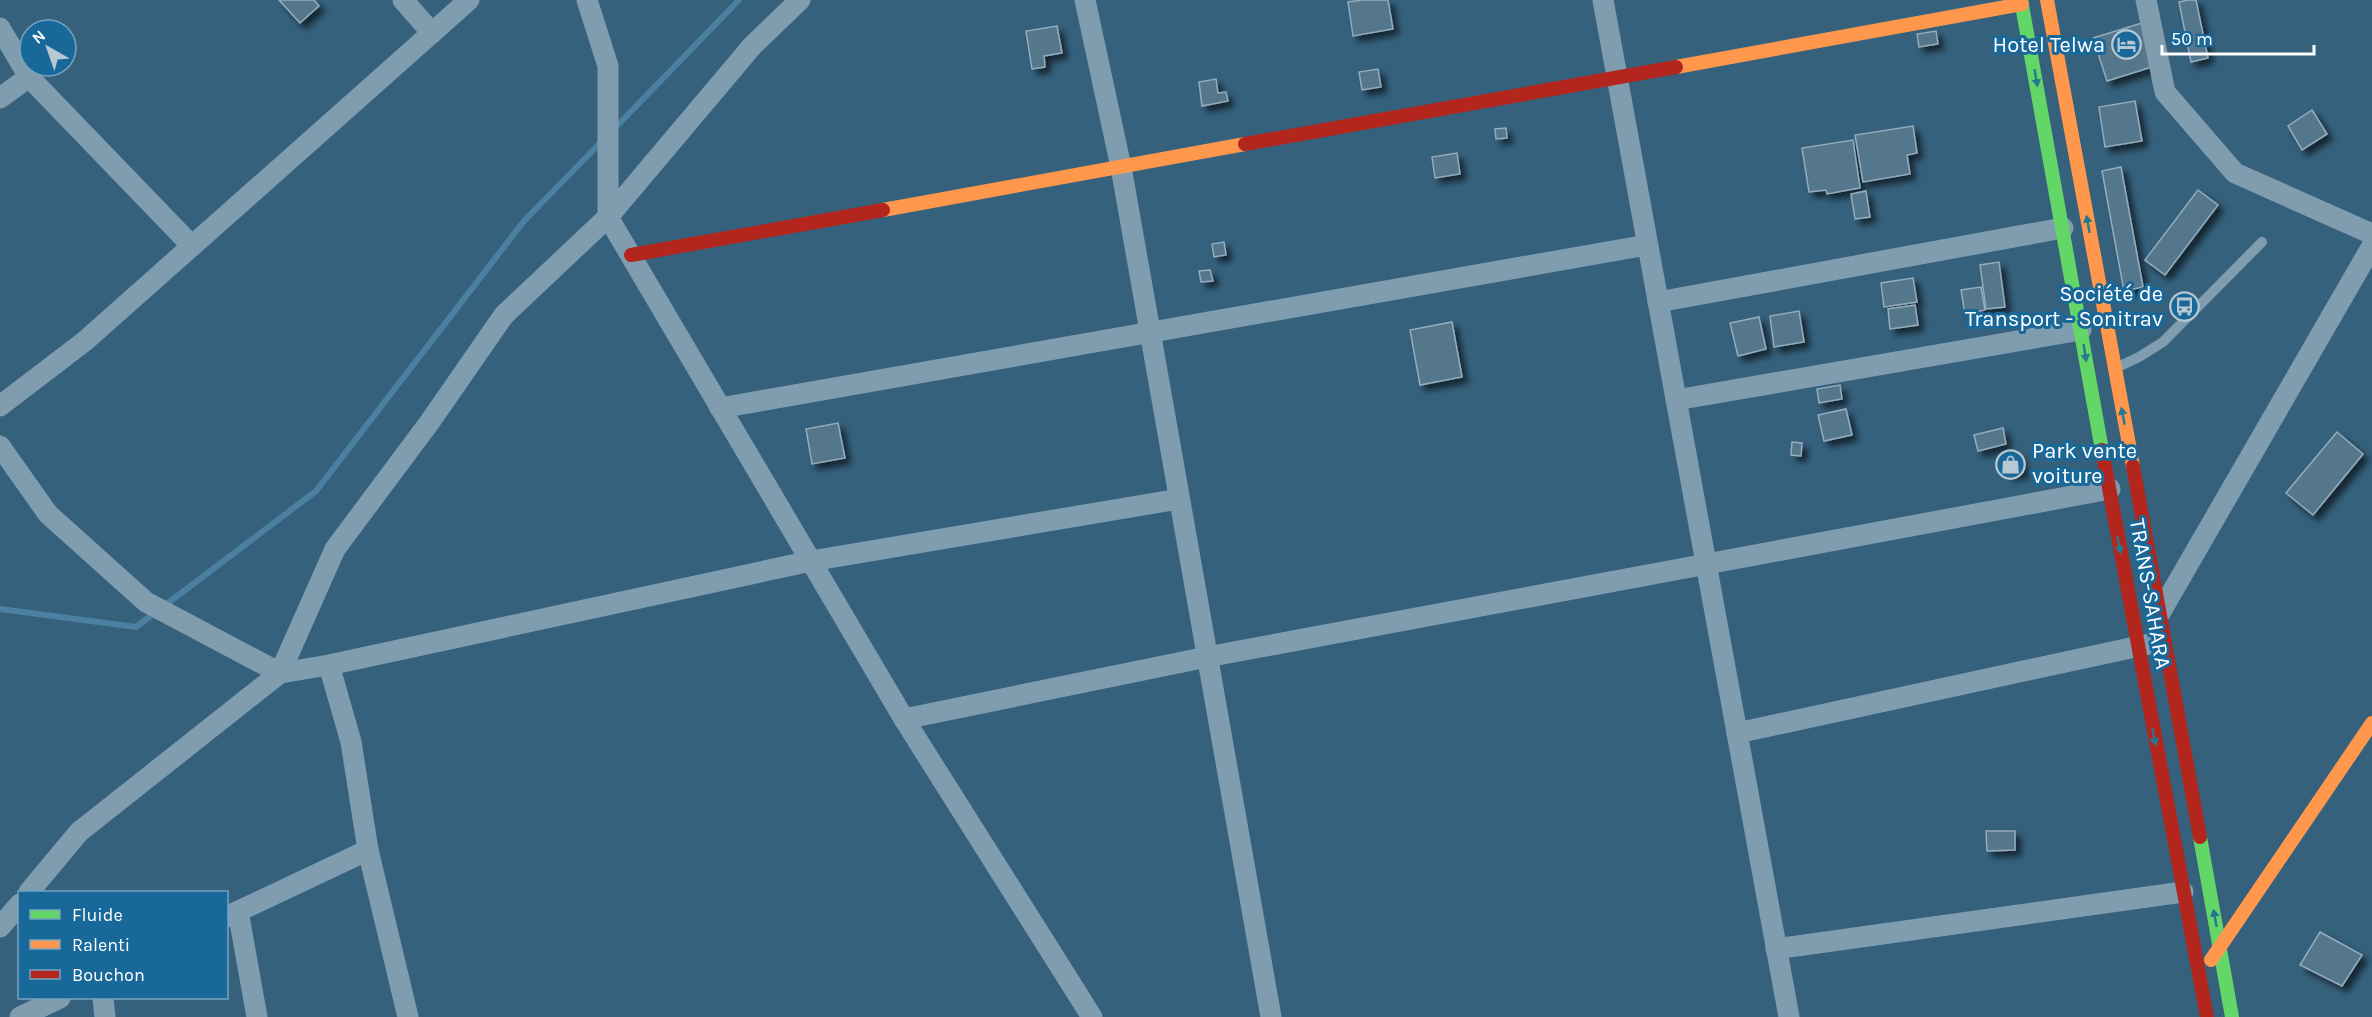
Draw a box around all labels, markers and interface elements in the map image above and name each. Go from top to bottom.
north arrow [18,18,78,78]
scale bar [2162,18,2314,56]
text: N [28,26,49,48]
text: 50 m [2171,28,2213,50]
hotel icon: Hotel Telwa [2110,29,2142,61]
place label: Hotel Telwa [1992,32,2105,58]
one-way arrow [2031,69,2040,88]
one-way arrow [2083,215,2092,234]
place label: Société de Transport - Sonitrav [1965,281,2163,332]
bus stop icon: Société de Transport - Sonitrav [2168,291,2200,323]
one-way arrow [2081,343,2090,362]
one-way arrow [2118,407,2127,426]
place label: Park vente voiture [2032,438,2137,489]
shop icon: Park vente voiture [1995,448,2027,480]
street label: TRANS-SAHARA [2124,517,2176,672]
one-way arrow [2115,535,2124,554]
one-way arrow [2150,727,2159,746]
legend [18,891,228,999]
text: Fluide [72,904,123,926]
one-way arrow [2210,908,2219,927]
text: Ralenti [72,934,130,956]
text: Bouchon [72,964,145,986]

